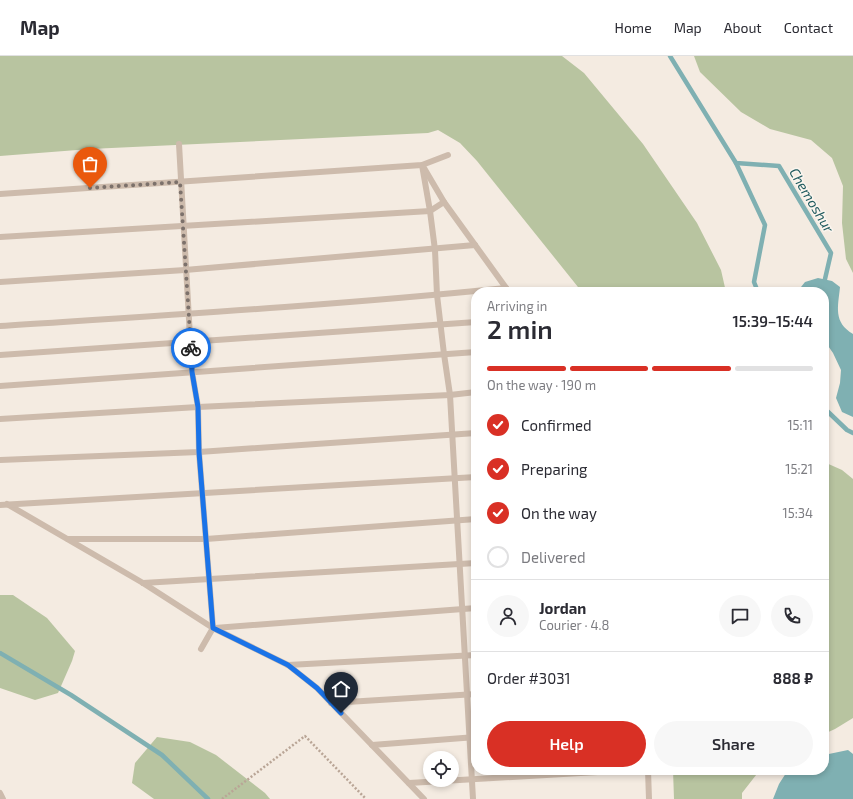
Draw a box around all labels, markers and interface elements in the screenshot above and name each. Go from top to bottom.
text: Map [20,16,60,39]
text: Home [615,19,652,36]
text: Map [674,19,702,36]
text: About [724,19,762,36]
text: Contact [784,19,833,36]
pin [73,147,107,188]
icon: bag [79,153,101,175]
water label: Chemoshur [786,165,838,236]
text: Arriving in [487,298,547,314]
text: 15:39–15:44 [733,312,813,330]
text: 2 min [487,313,553,344]
courier [171,328,211,368]
icon: bike [180,337,202,359]
text: On the way · 190 m [487,377,596,393]
icon: check [487,414,509,436]
text: Confirmed [521,416,592,434]
text: 15:11 [787,417,813,433]
icon: check [487,458,509,480]
text: Preparing [521,460,587,478]
text: 15:21 [785,461,813,477]
icon: check [487,502,509,524]
text: On the way [521,504,597,522]
text: 15:34 [783,505,813,521]
text: Delivered [521,548,586,566]
button: person [487,595,529,637]
button: chat [719,595,761,637]
button: phone [771,595,813,637]
text: Jordan [539,599,586,617]
text: Courier · 4.8 [539,617,609,633]
text: Order #3031 [487,669,571,687]
text: 888 ₽ [773,669,813,687]
pin [324,672,358,713]
icon: home [330,678,352,700]
button: Help [487,721,646,767]
button: Share [654,721,813,767]
map controls [423,751,459,787]
button: locate [423,751,459,787]

